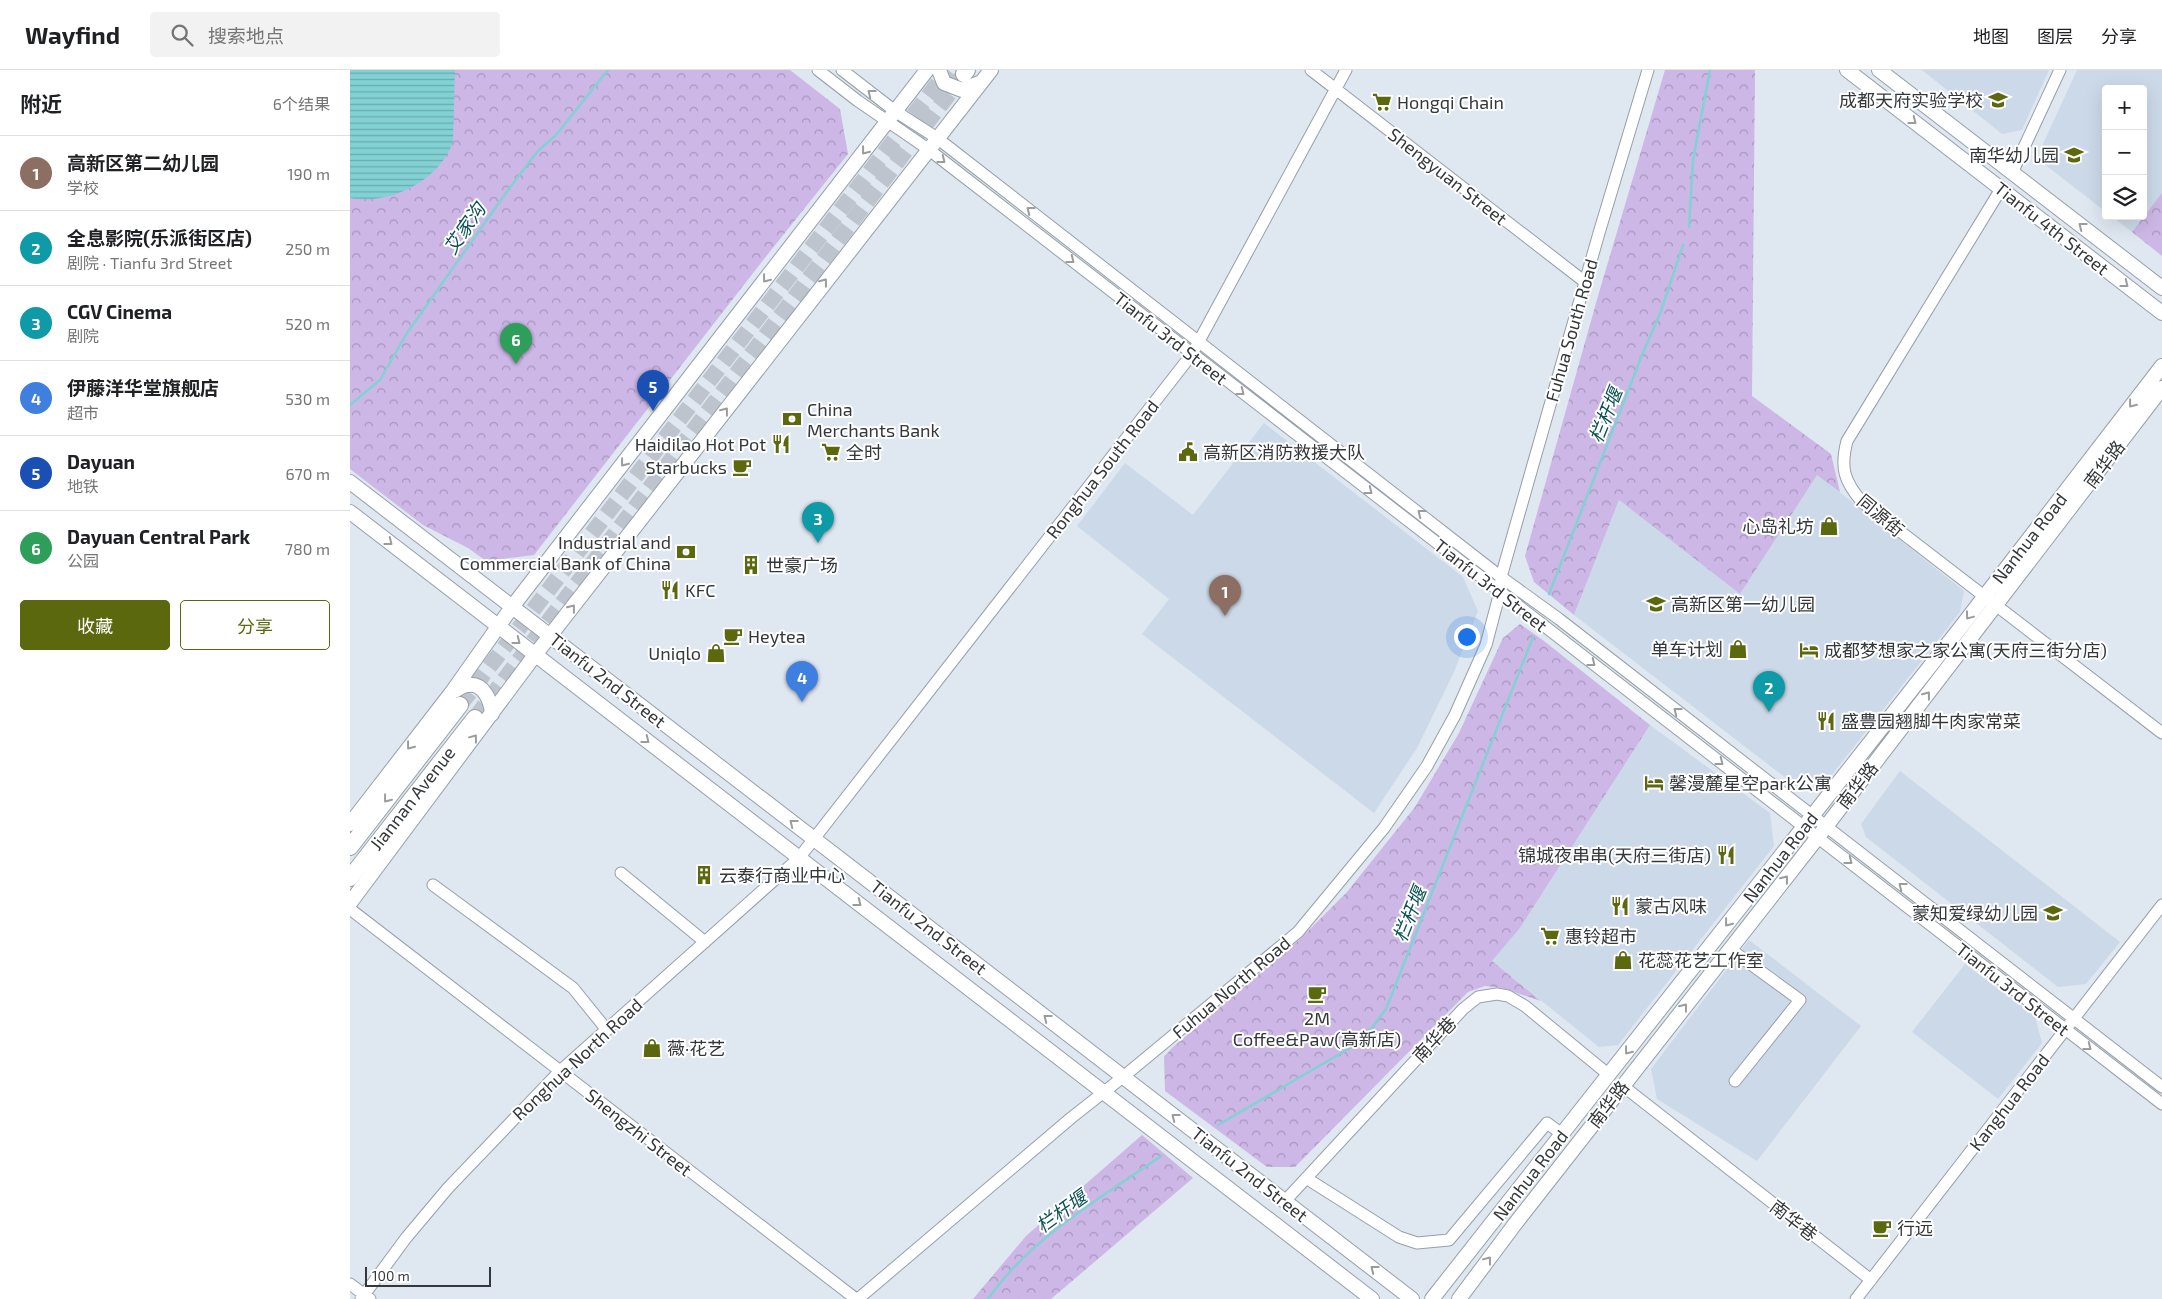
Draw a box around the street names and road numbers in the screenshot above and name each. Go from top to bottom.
street label: Shengyuan Street [1384,123,1512,229]
street label: Tianfu 4th Street [1991,177,2114,279]
street label: Fuhua South Road [1540,256,1602,404]
street label: Tianfu 3rd Street [1110,287,1232,389]
street label: Ronghua South Road [1041,395,1163,543]
street label: 南华路 [2079,436,2129,492]
street label: Nanhua Road [1987,488,2071,588]
street label: 同源街 [1853,489,1909,541]
street label: Tianfu 3rd Street [1430,534,1552,636]
street label: Tianfu 2nd Street [546,628,671,732]
street label: Jiannan Avenue [365,742,459,854]
street label: 南华路 [1832,757,1882,813]
street label: Nanhua Road [1738,807,1822,907]
street label: Tianfu 2nd Street [867,875,992,979]
street label: Fuhua North Road [1168,931,1294,1043]
street label: Tianfu 3rd Street [1952,938,2074,1040]
street label: Ronghua North Road [508,993,646,1125]
street label: 南华巷 [1408,1012,1460,1066]
street label: Kanghua Road [1964,1049,2054,1155]
street label: 南华路 [1583,1076,1633,1132]
street label: Shengzhi Street [581,1084,697,1180]
street label: Tianfu 2nd Street [1188,1122,1313,1226]
street label: Nanhua Road [1488,1125,1572,1225]
street label: 南华巷 [1766,1195,1822,1245]

